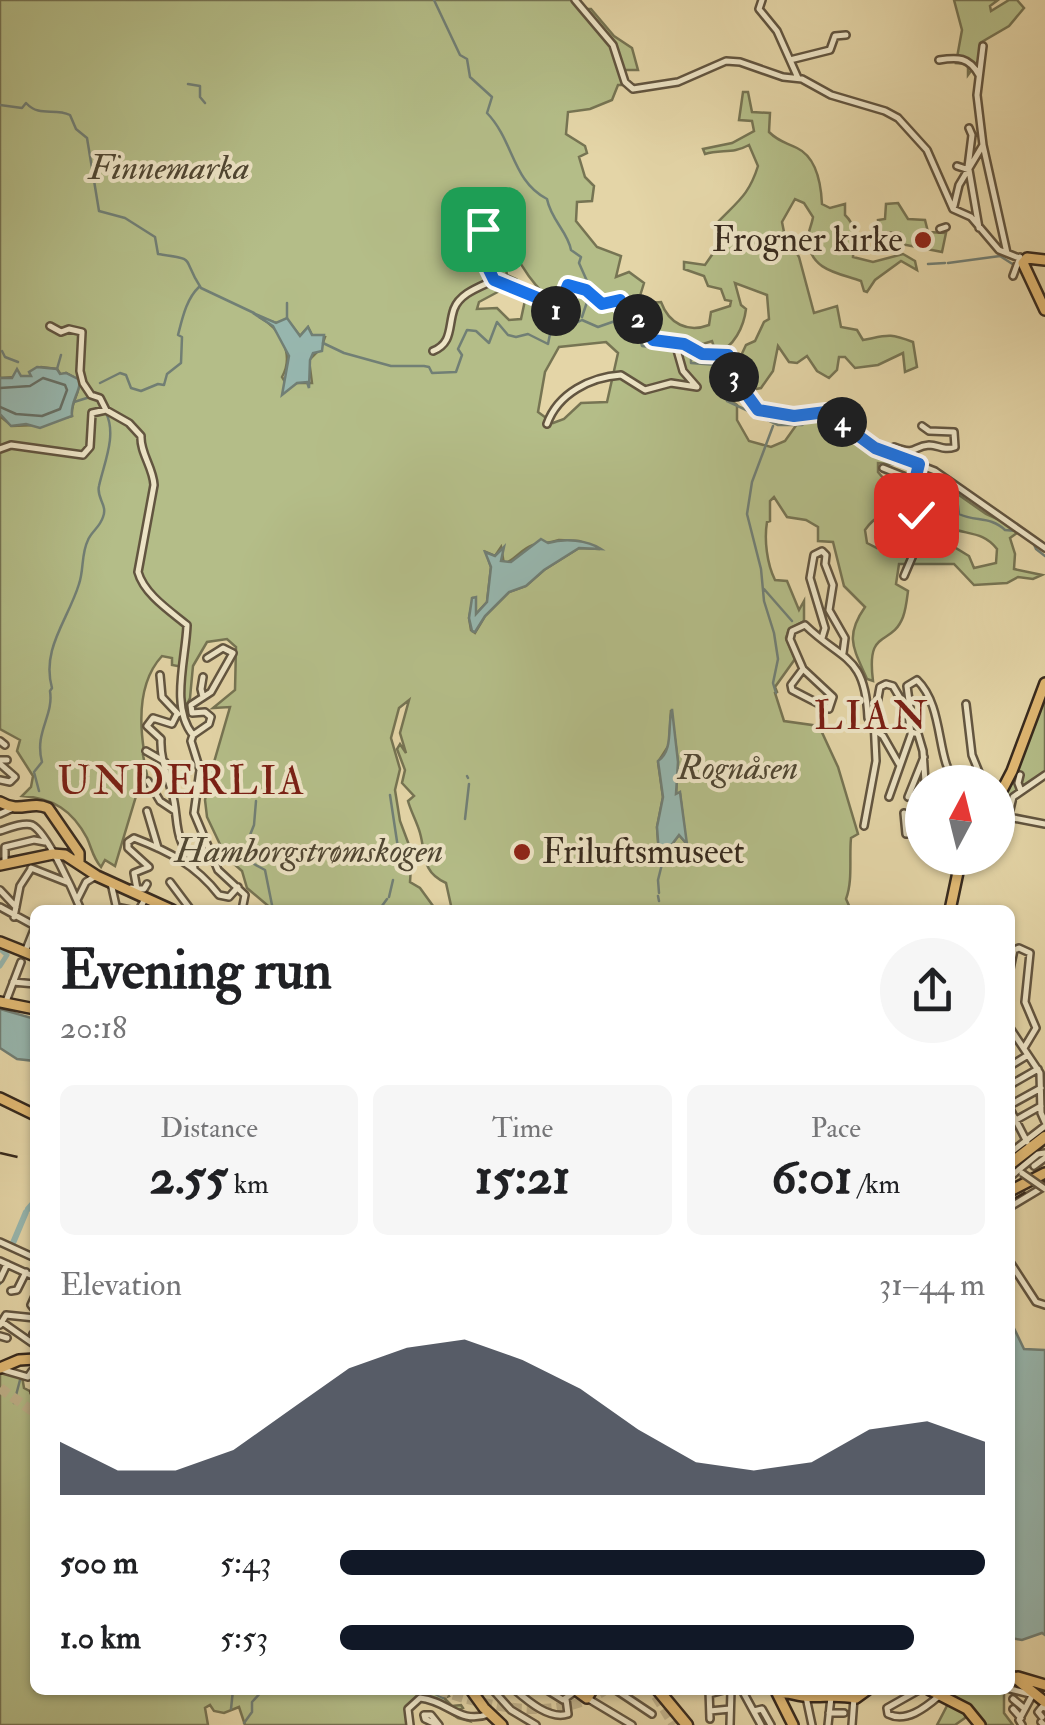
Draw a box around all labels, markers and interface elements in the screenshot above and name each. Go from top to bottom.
park label: Finnemarka [87,146,249,190]
pin [441,187,526,272]
icon: arrive [456,202,511,257]
place label: Frogner kirke [712,218,903,262]
marker: Frogner kirke [912,229,934,251]
pin: 1 [531,286,581,336]
text: 1 [551,293,561,328]
pin: 2 [613,294,663,344]
text: 2 [631,301,645,336]
pin: 3 [709,352,759,402]
text: 3 [729,359,739,394]
pin: 4 [817,397,867,447]
text: 4 [834,404,850,439]
pin [874,473,959,558]
icon: check [889,488,944,543]
district label: LIAN [814,691,930,742]
park label: Rognåsen [677,746,798,790]
district label: UNDERLIA [57,756,307,807]
north arrow [905,765,1015,875]
map controls [905,765,1015,875]
park label: Hamborgstrømskogen [173,829,443,873]
place label: Friluftsmuseet [542,830,745,874]
marker: Friluftsmuseet [511,841,533,863]
text: Evening run [60,936,332,1005]
button: share [880,938,985,1043]
text: 20:18 [60,1008,127,1048]
text: Distance [160,1111,258,1146]
text: Time [492,1111,553,1146]
text: Pace [811,1111,861,1146]
text: 2.55 [150,1146,228,1209]
text: 15:21 [475,1146,570,1209]
text: 6:01 [771,1146,852,1209]
text: km [228,1167,269,1202]
text: /km [852,1167,900,1202]
text: Elevation [60,1265,182,1305]
text: 31–44 m [879,1265,985,1305]
text: 500 m [60,1543,138,1583]
text: 5:43 [220,1543,272,1583]
text: 1.0 km [60,1618,141,1658]
text: 5:53 [220,1618,268,1658]

